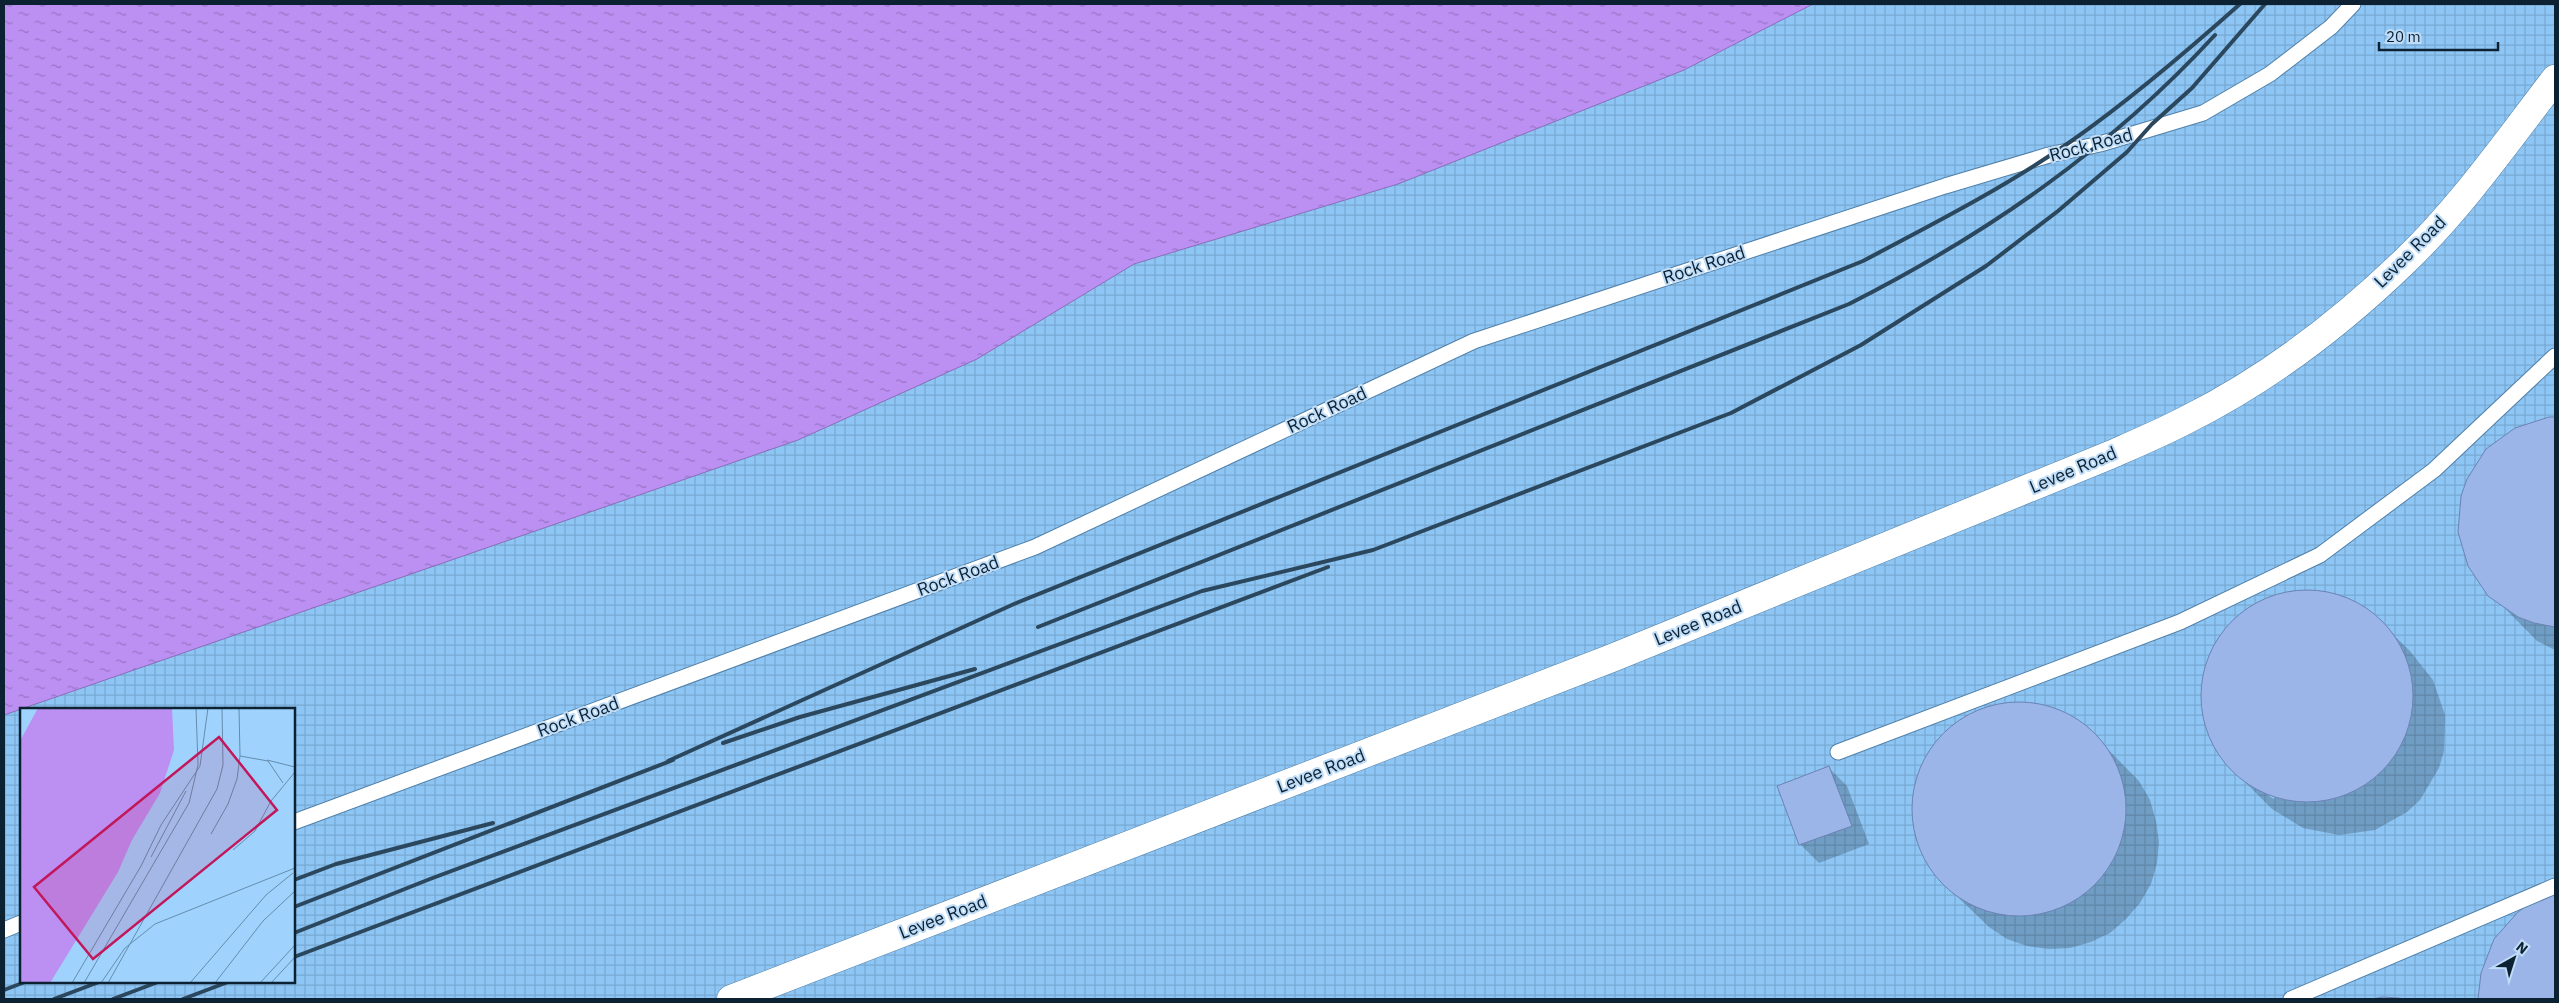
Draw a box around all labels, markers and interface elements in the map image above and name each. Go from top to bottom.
scale bar [2379,20,2498,52]
text: 20 m [2386,27,2421,46]
street label: Rock Road [2047,122,2135,167]
street label: Levee Road [2369,211,2451,293]
street label: Rock Road [1660,240,1748,289]
street label: Rock Road [1283,381,1370,438]
street label: Levee Road [2026,441,2120,498]
street label: Rock Road [914,550,1002,601]
street label: Levee Road [1651,595,1745,651]
street label: Rock Road [534,691,622,742]
inset map [20,708,295,983]
street label: Levee Road [1273,743,1368,798]
street label: Levee Road [895,889,990,944]
north arrow [2489,933,2539,983]
text: N [2513,938,2532,958]

